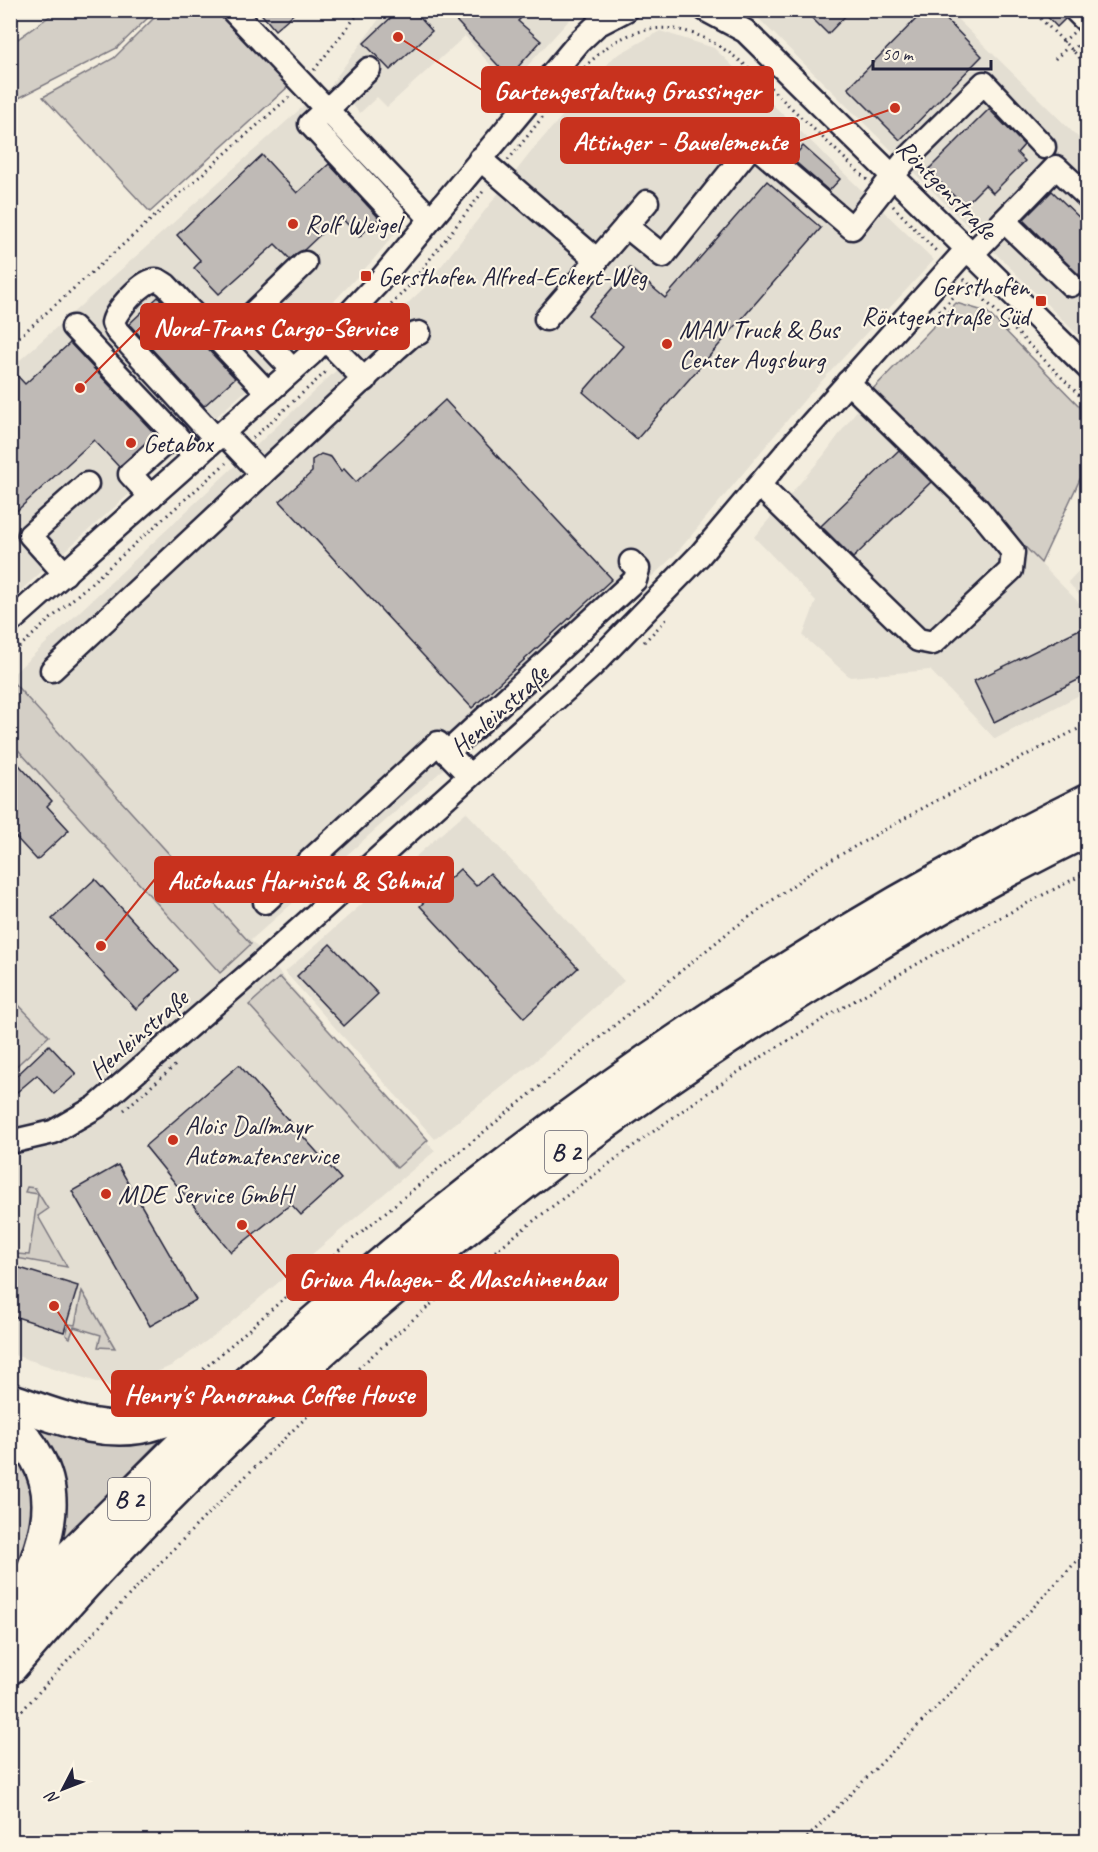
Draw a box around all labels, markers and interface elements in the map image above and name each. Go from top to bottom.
scale bar [873,33,992,71]
text: 50 m [882,43,915,65]
callout: Gartengestaltung Grassinger [482,67,773,112]
text: Gartengestaltung Grassinger [494,73,764,107]
callout: Attinger - Bauelemente [561,118,799,163]
text: Attinger - Bauelemente [573,124,789,158]
street label: Röntgenstraße [889,132,1006,248]
place label: Rolf Weigel [305,208,405,241]
marker: Rolf Weigel [286,217,300,231]
place label: Gersthofen Alfred-Eckert-Weg [378,260,649,293]
marker: Gersthofen Alfred-Eckert-Weg [359,269,373,283]
place label: Gersthofen Röntgenstraße Süd [861,270,1033,333]
marker: Gersthofen Röntgenstraße Süd [1034,294,1048,308]
callout: Nord-Trans Cargo-Service [141,304,409,349]
text: Nord-Trans Cargo-Service [153,310,399,344]
place label: MAN Truck & Bus Center Augsburg [679,313,841,376]
marker: MAN Truck & Bus Center Augsburg [660,337,674,351]
place label: Getabox [143,427,215,460]
marker: Getabox [124,436,138,450]
street label: Henleinstraße [443,656,557,763]
callout: Autohaus Harnisch & Schmid [155,857,453,902]
text: Autohaus Harnisch & Schmid [168,863,445,897]
street label: Henleinstraße [82,980,197,1087]
place label: Alois Dallmayr Automatenservice [185,1109,341,1172]
road number: B 2 [545,1131,587,1173]
marker: Alois Dallmayr Automatenservice [166,1133,180,1147]
place label: MDE Service GmbH [118,1178,297,1211]
marker: MDE Service GmbH [99,1187,113,1201]
callout: Griwa Anlagen- & Maschinenbau [287,1255,618,1300]
text: Griwa Anlagen- & Maschinenbau [298,1261,609,1295]
callout: Henry's Panorama Coffee House [112,1371,426,1416]
text: Henry's Panorama Coffee House [124,1377,417,1411]
road number: B 2 [108,1478,150,1520]
north arrow [33,1759,93,1819]
text: N [40,1786,63,1809]

